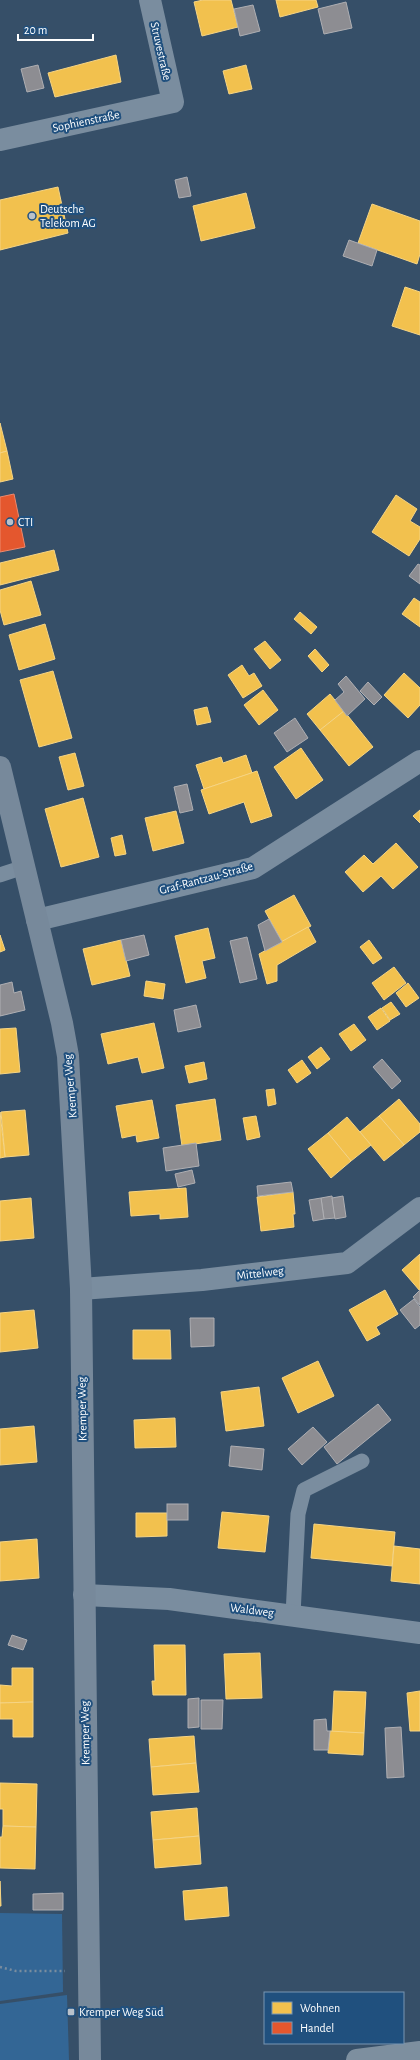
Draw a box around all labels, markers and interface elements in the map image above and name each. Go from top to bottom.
scale bar [18,16,93,42]
street label: Struvestraße [148,21,174,81]
text: 20 m [24,24,47,36]
street label: Sophienstraße [51,108,121,134]
place label: Deutsche Telekom AG [40,203,96,229]
marker: Deutsche Telekom AG [27,211,37,221]
place label: CTI [18,516,33,528]
marker: CTI [5,517,15,527]
street label: Graf-Rantzau-Straße [158,860,254,896]
street label: Kremper Weg [61,1053,79,1119]
street label: Mittelweg [236,1264,284,1282]
street label: Kremper Weg [75,1377,89,1441]
street label: Waldweg [229,1601,275,1619]
street label: Kremper Weg [78,1701,92,1765]
legend [264,1992,404,2044]
text: Wohnen [300,2002,340,2014]
place label: Kremper Weg Süd [79,2006,163,2018]
marker: Kremper Weg Süd [66,2007,76,2017]
text: Handel [300,2022,334,2034]

